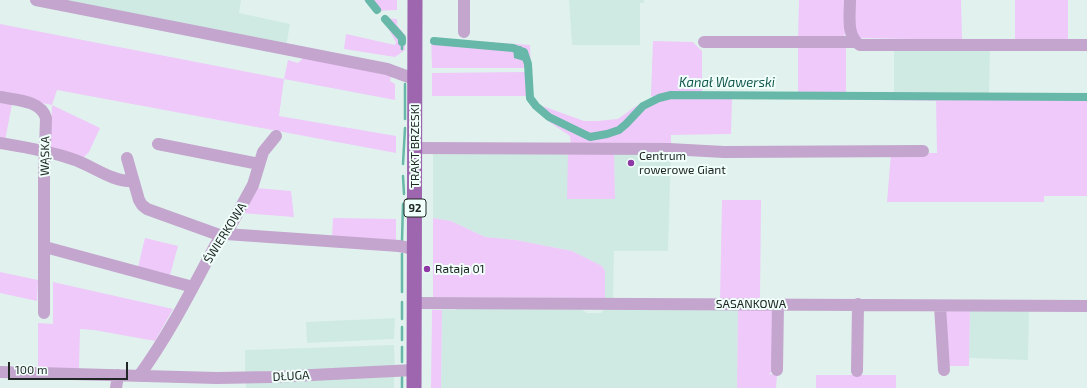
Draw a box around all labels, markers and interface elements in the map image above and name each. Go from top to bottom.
water label: Kanał Wawerski [679,75,775,91]
street label: TRAKT BRZESKI [408,104,422,188]
street label: WĄSKA [37,136,53,176]
place label: Centrum rowerowe Giant [639,149,726,177]
marker: Centrum rowerowe Giant [626,158,636,168]
road number: 92 [404,199,426,217]
street label: ŚWIERKOWA [201,200,249,266]
place label: Rataja 01 [435,262,484,276]
marker: Rataja 01 [422,264,432,274]
street label: SASANKOWA [716,297,786,311]
scale bar [10,354,130,380]
text: 100 m [15,362,47,376]
street label: DŁUGA [272,368,310,384]

